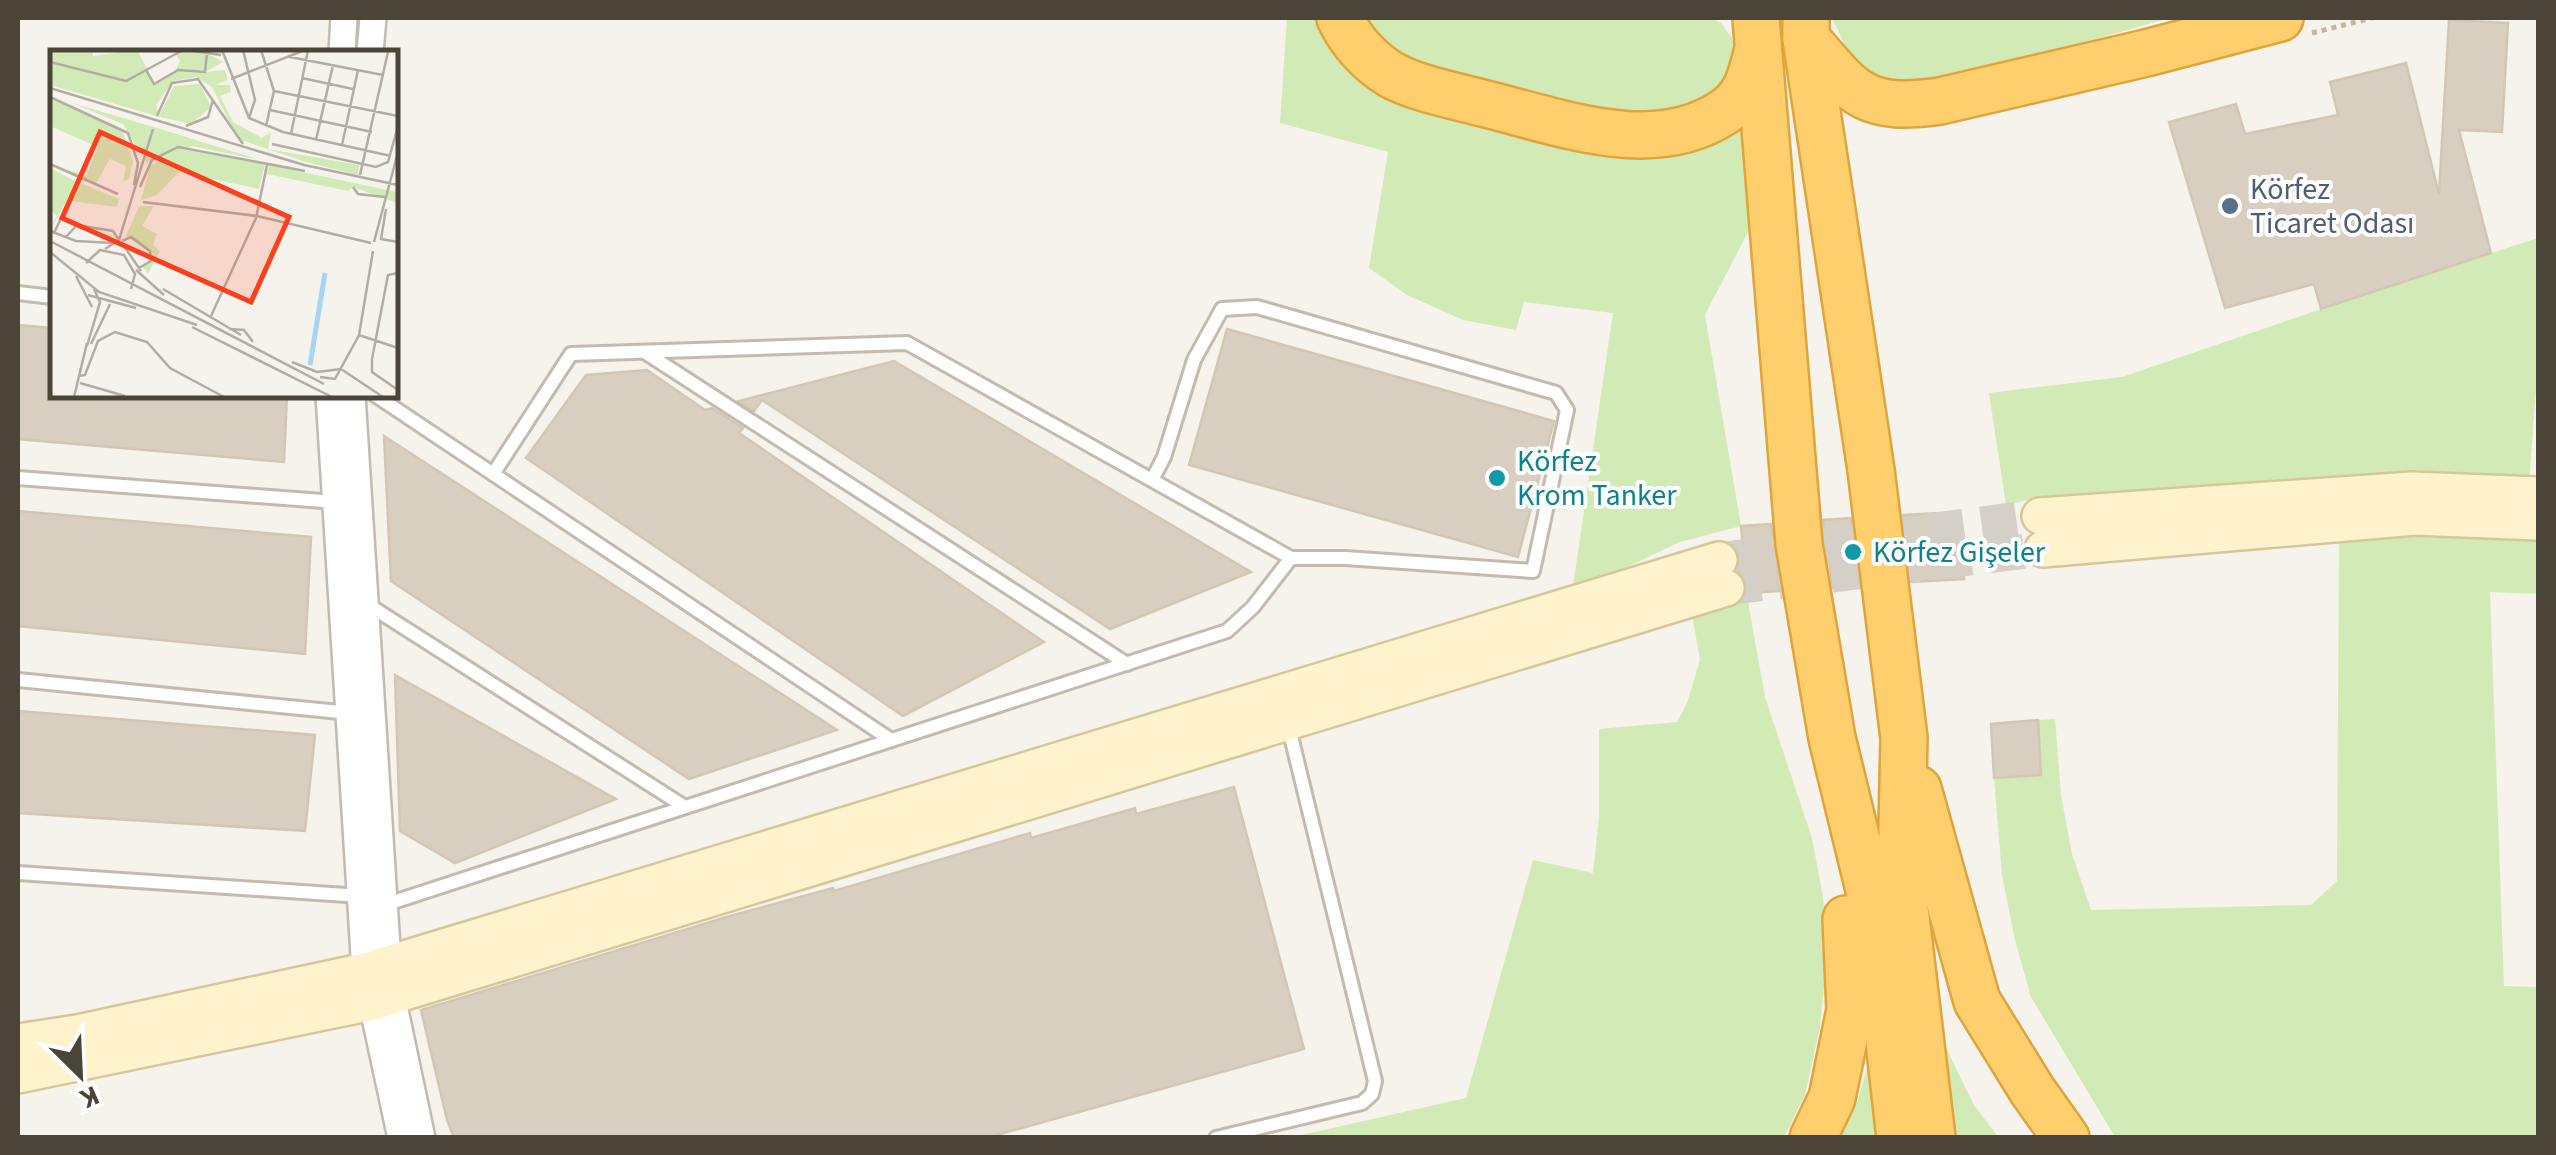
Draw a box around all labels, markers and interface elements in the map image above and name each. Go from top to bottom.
inset map [50,50,398,398]
place label: Körfez Ticaret Odası [2250,168,2414,245]
marker: Körfez Ticaret Odası [2219,195,2241,217]
place label: Körfez Krom Tanker [1517,440,1677,517]
marker: Körfez Krom Tanker [1486,467,1508,489]
place label: Körfez Gişeler [1873,531,2046,574]
marker: Körfez Gişeler [1842,541,1864,563]
north arrow [30,1025,130,1125]
text: K [73,1075,106,1119]

